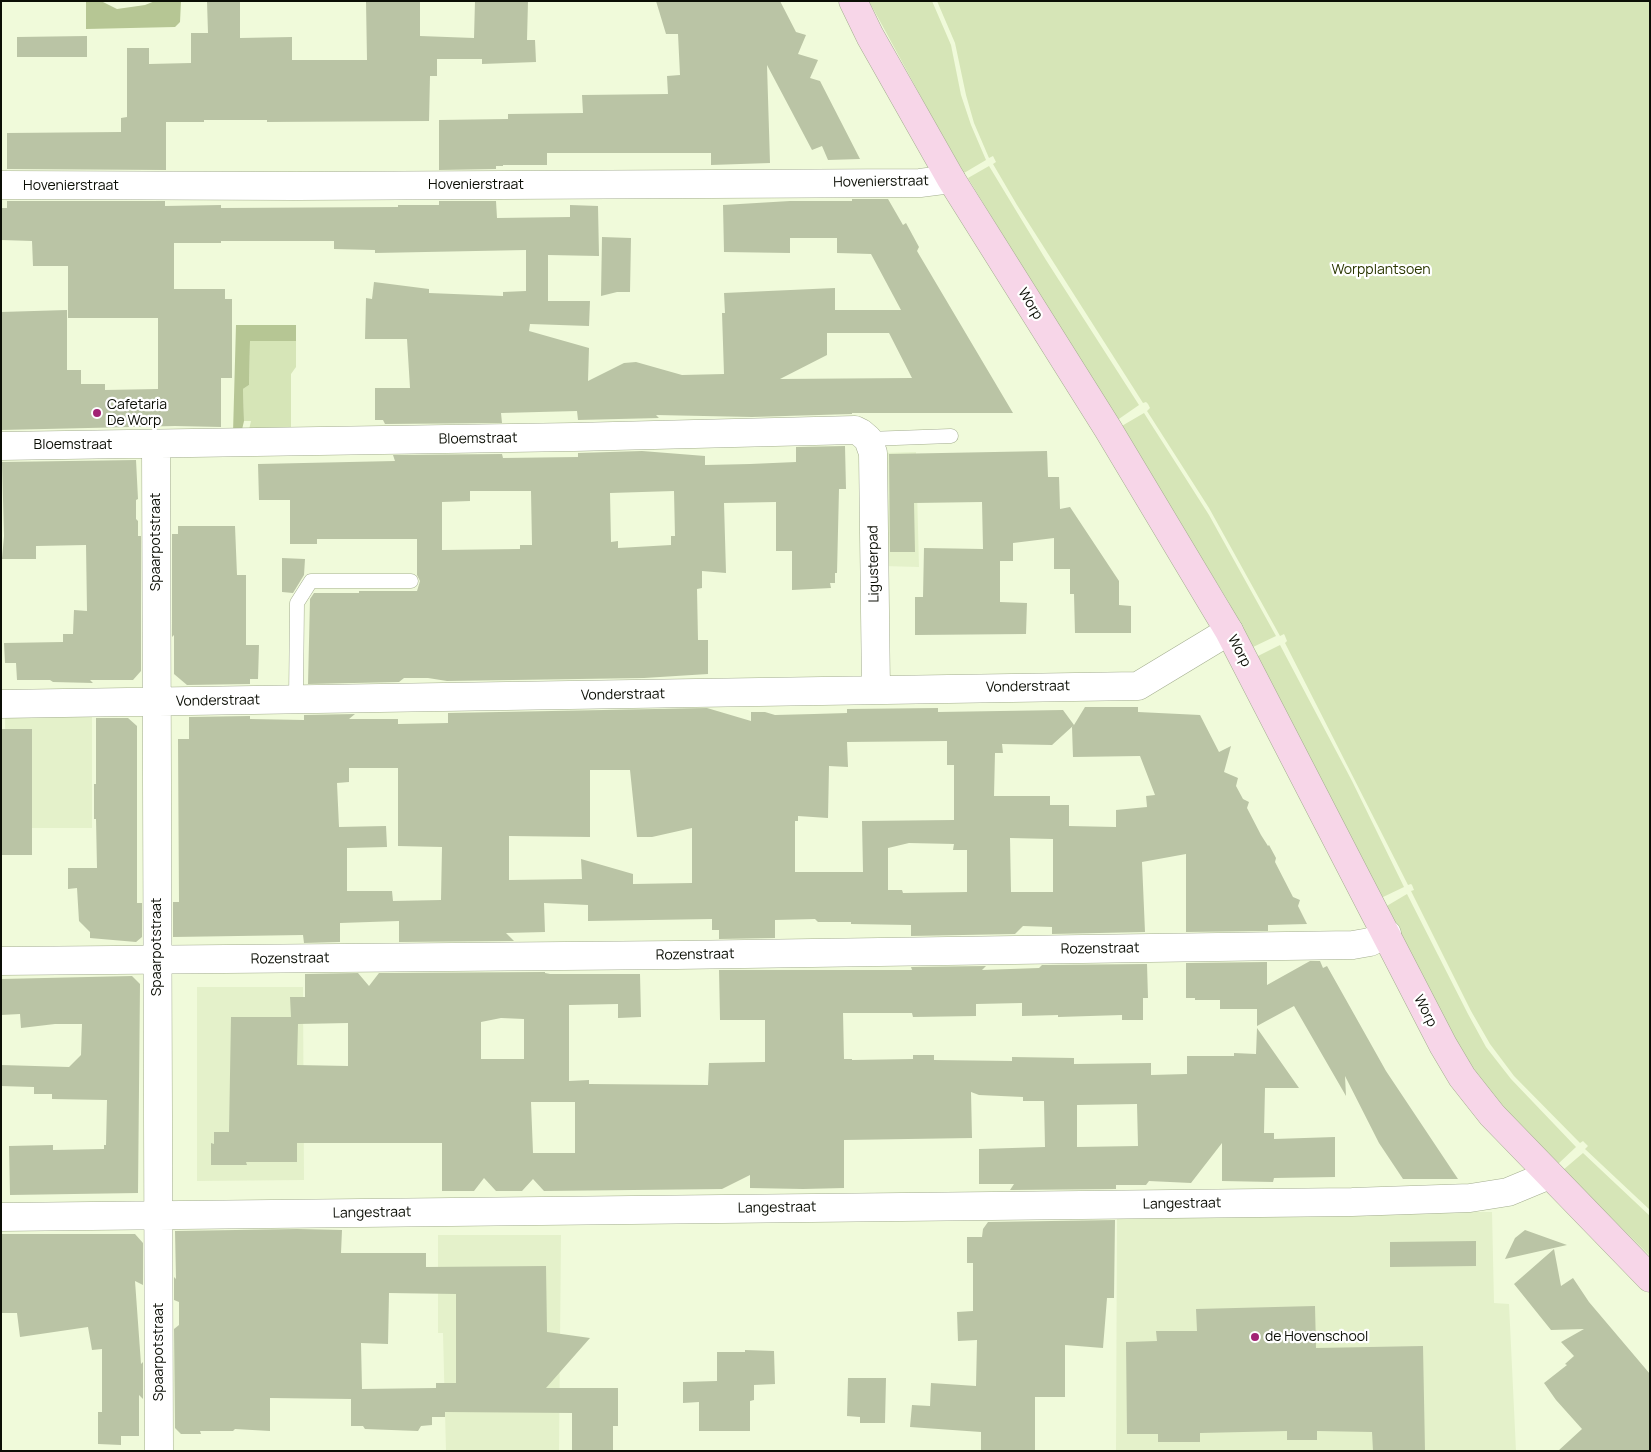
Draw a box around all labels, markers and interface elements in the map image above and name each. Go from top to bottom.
street label: Hovenierstraat [833,173,929,191]
street label: Hovenierstraat [428,177,524,193]
street label: Hovenierstraat [23,178,119,194]
park label: Worpplantsoen [1331,262,1431,278]
street label: Worp [1014,285,1046,323]
place label: Cafetaria De Worp [107,397,167,430]
marker: Cafetaria De Worp [91,407,103,419]
street label: Bloemstraat [438,430,518,448]
street label: Bloemstraat [34,437,112,453]
street label: Spaarpotstraat [148,493,164,591]
street label: Ligusterpad [865,525,883,603]
street label: Worp [1224,632,1254,670]
street label: Vonderstraat [986,678,1070,696]
street label: Vonderstraat [581,686,665,704]
street label: Vonderstraat [176,692,260,710]
street label: Spaarpotstraat [149,898,165,996]
street label: Rozenstraat [1060,940,1140,958]
street label: Rozenstraat [655,946,735,964]
street label: Rozenstraat [250,950,330,968]
street label: Worp [1410,992,1440,1030]
street label: Langestraat [1143,1195,1221,1213]
street label: Langestraat [738,1199,816,1217]
street label: Langestraat [333,1204,411,1222]
street label: Spaarpotstraat [151,1303,167,1401]
place label: de Hovenschool [1265,1329,1368,1345]
marker: de Hovenschool [1249,1331,1261,1343]

